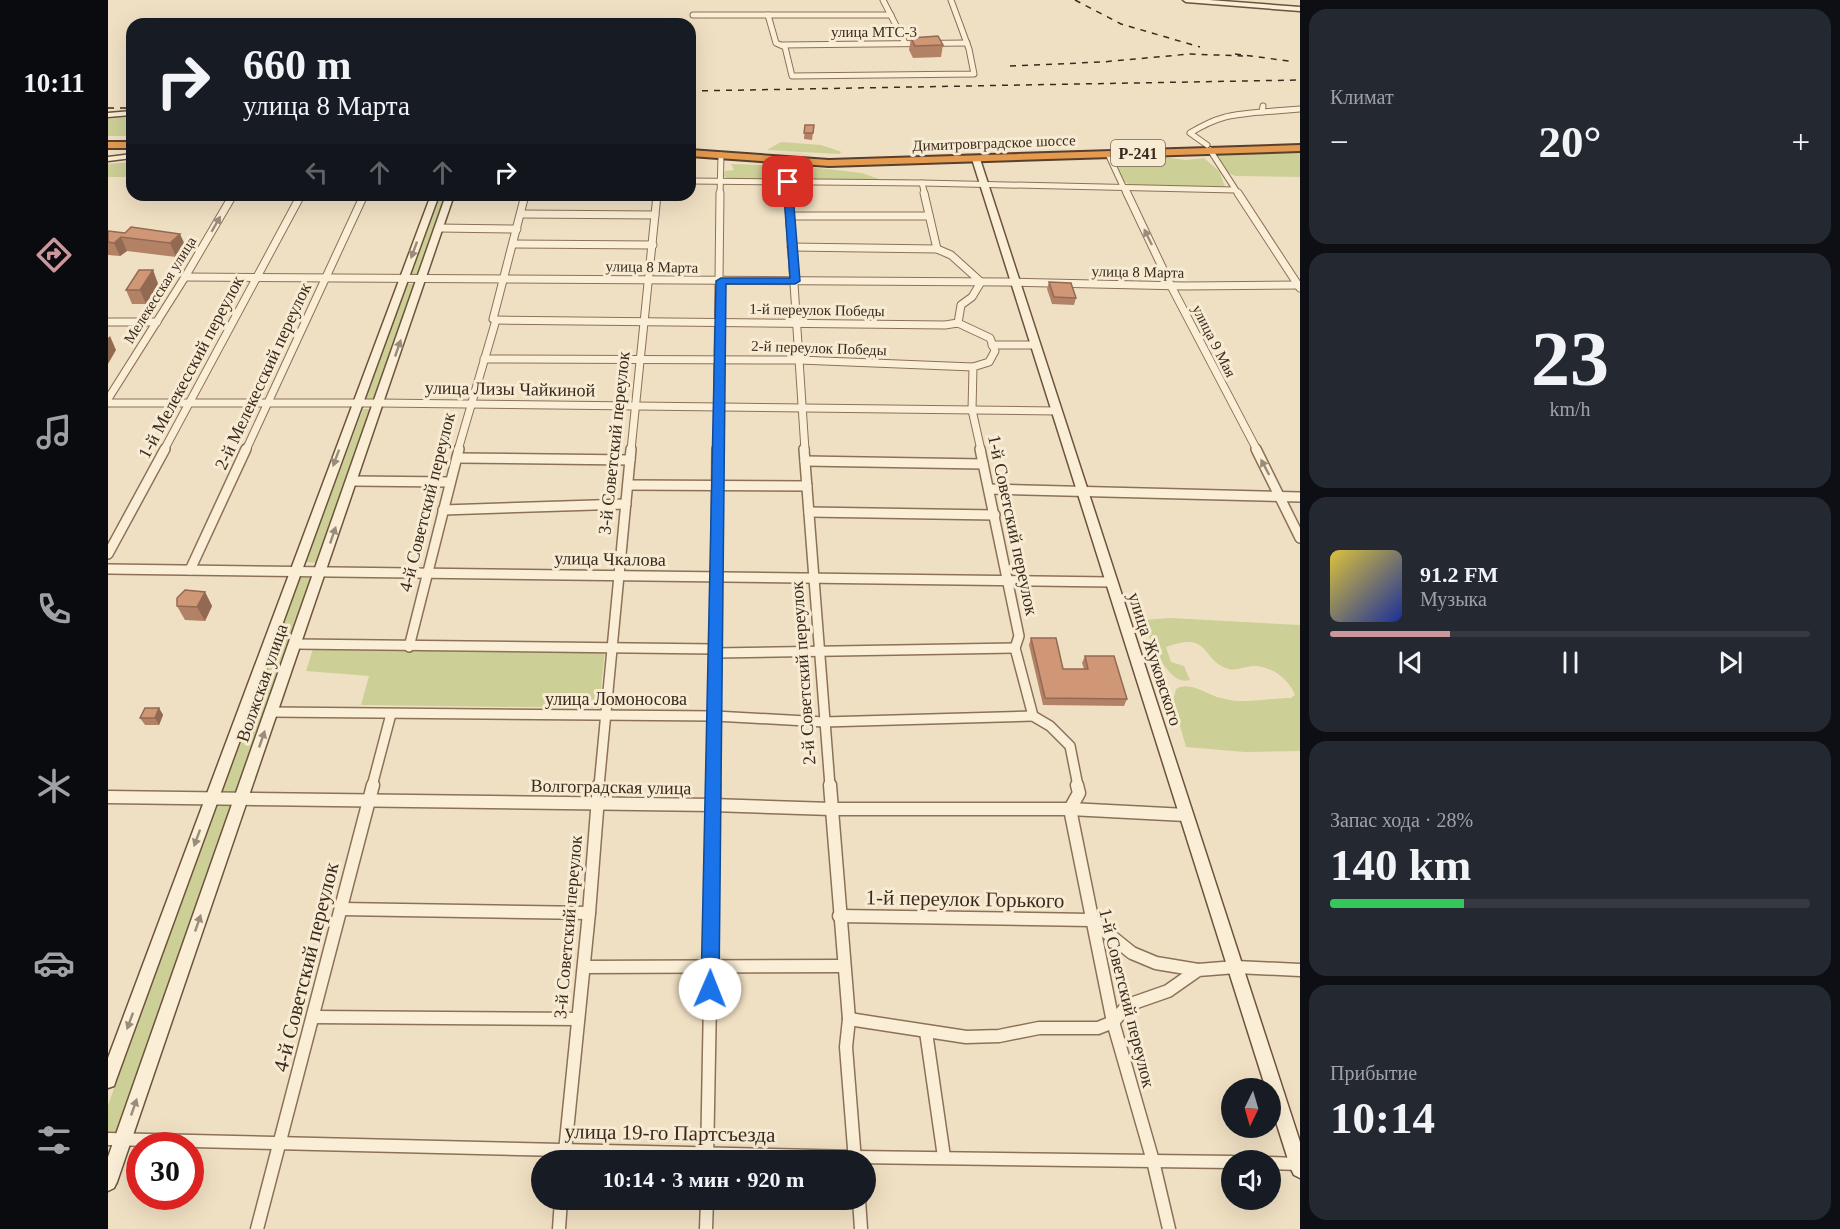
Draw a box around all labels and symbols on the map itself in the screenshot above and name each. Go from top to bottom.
street label: улица МТС-3 [831,24,917,40]
street label: Димитровградское шоссе [912,132,1076,154]
road number: Р-241 [1111,140,1165,166]
pin [762,156,813,207]
one-way arrow [211,215,221,232]
one-way arrow [1143,229,1152,246]
street label: Мелекесская улица [121,233,199,346]
one-way arrow [409,241,419,259]
street label: улица 8 Марта [606,258,699,276]
street label: улица 8 Марта [1092,263,1185,281]
street label: 1-й Мелекесский переулок [134,272,248,462]
street label: 2-й Мелекесский переулок [211,279,315,473]
street label: 1-й переулок Победы [749,301,885,319]
street label: улица 9 Мая [1189,302,1239,380]
street label: 2-й переулок Победы [751,338,887,358]
one-way arrow [393,339,403,357]
street label: 3-й Советский переулок [594,350,634,536]
street label: улица Лизы Чайкиной [425,378,596,400]
street label: 4-й Советский переулок [395,410,459,594]
street label: 1-й Советский переулок [984,433,1042,617]
one-way arrow [331,449,340,467]
one-way arrow [1260,458,1270,475]
one-way arrow [328,526,338,544]
street label: улица Чкалова [554,548,666,570]
street label: 2-й Советский переулок [787,580,819,766]
street label: улица Жуковского [1124,590,1186,728]
street label: Волжская улица [232,621,292,745]
street label: улица Ломоносова [545,689,687,709]
one-way arrow [258,730,268,748]
street label: Волгоградская улица [530,776,692,798]
one-way arrow [191,829,201,847]
street label: 3-й Советский переулок [550,834,586,1020]
street label: 4-й Советский переулок [268,859,344,1074]
street label: 1-й переулок Горького [865,885,1065,913]
street label: 1-й Советский переулок [1095,906,1159,1090]
one-way arrow [194,914,203,932]
position arrow [678,957,742,1021]
one-way arrow [124,1012,134,1030]
north arrow [1221,1078,1281,1138]
one-way arrow [130,1098,140,1116]
street label: улица 19-го Партсъезда [564,1119,776,1147]
speed limit sign: 30 [126,1132,204,1210]

